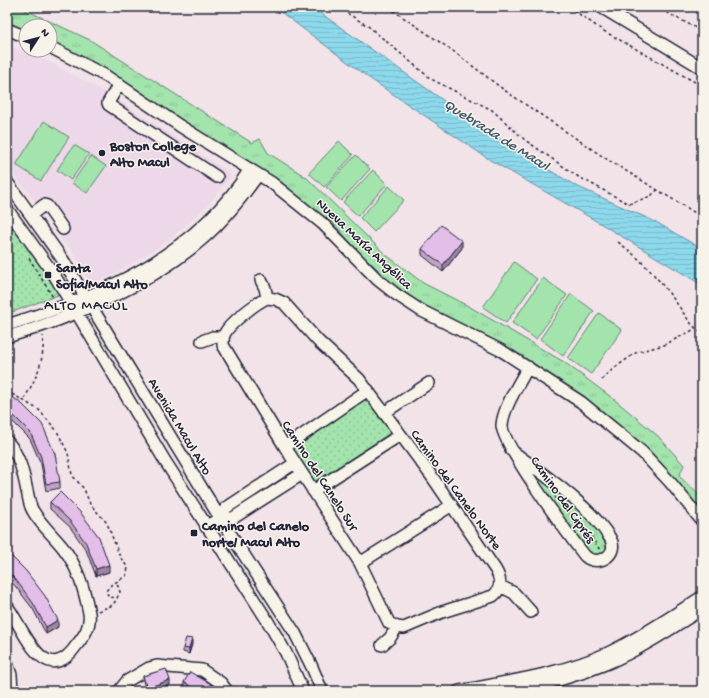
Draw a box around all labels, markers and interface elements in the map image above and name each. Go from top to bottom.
north arrow [18,18,58,58]
text: N [38,27,51,40]
water label: Quebrada de Macul [440,96,554,176]
place label: Boston College Alto Macul [109,139,197,172]
marker: Boston College Alto Macul [97,148,107,158]
street label: Nueva María Angélica [312,196,416,295]
place label: Santa Sofia/Macul Alto [56,261,148,294]
marker: Santa Sofia/Macul Alto [43,270,53,280]
district label: ALTO MACUL [44,297,128,315]
street label: Avenida Macul Alto [143,376,215,479]
street label: Camino del Canelo Sur [277,418,362,536]
street label: Camino del Canelo Norte [406,427,505,555]
street label: Camino del Ciprés [526,454,599,548]
place label: Camino del Canelo norte/ Macul Alto [201,519,310,552]
marker: Camino del Canelo norte/ Macul Alto [189,528,199,538]

